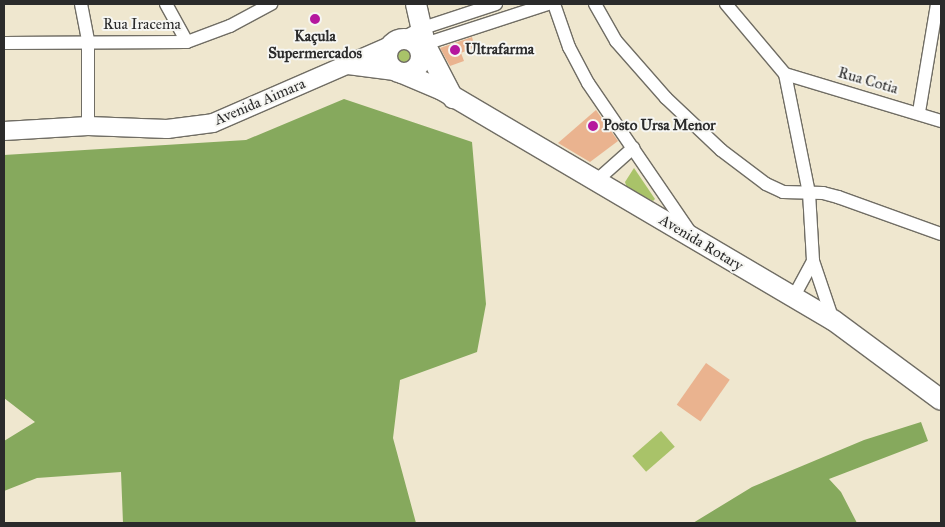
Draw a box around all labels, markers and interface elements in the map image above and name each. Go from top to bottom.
marker: Kaçula Supermercados [309,13,321,25]
street label: Rua Iracema [103,16,181,34]
place label: Kaçula Supermercados [268,27,362,62]
place label: Ultrafarma [465,41,534,59]
marker: Ultrafarma [449,44,461,56]
street label: Rua Cotia [836,64,900,98]
street label: Avenida Aimara [212,75,308,129]
place label: Posto Ursa Menor [603,117,716,135]
marker: Posto Ursa Menor [587,120,599,132]
street label: Avenida Rotary [656,211,746,275]

